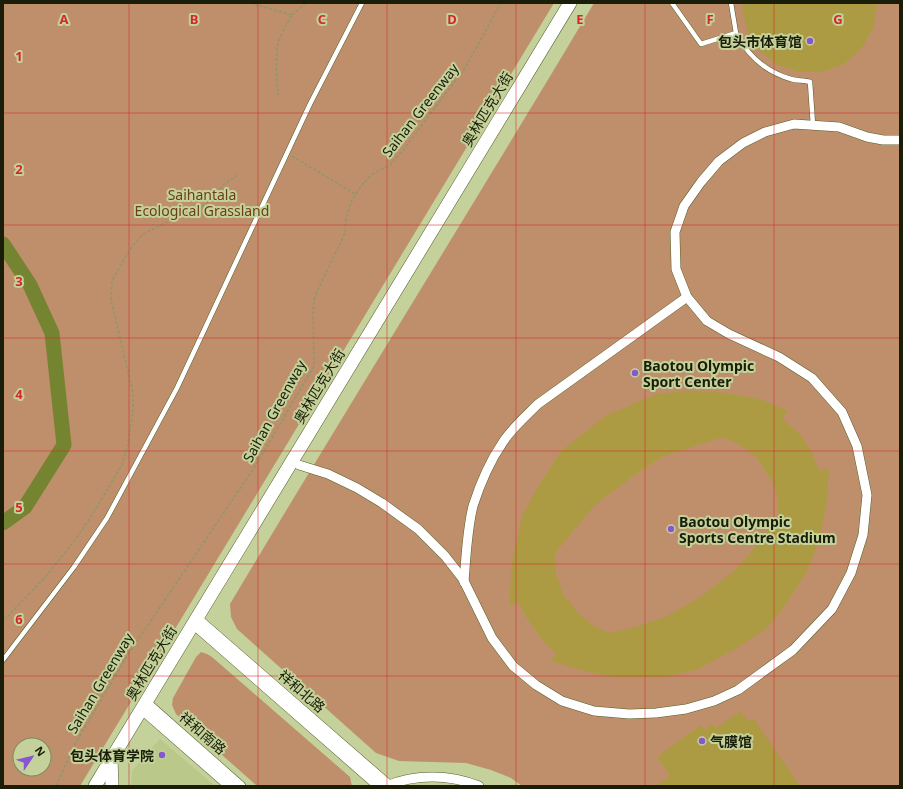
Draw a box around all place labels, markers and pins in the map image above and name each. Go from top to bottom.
place label: 包头市体育馆 [718,32,802,51]
marker: 包头市体育馆 [805,36,815,46]
place label: Baotou Olympic Sport Center [643,356,754,391]
marker: Baotou Olympic Sport Center [630,368,640,378]
place label: Baotou Olympic Sports Centre Stadium [679,512,836,547]
marker: Baotou Olympic Sports Centre Stadium [666,524,676,534]
place label: 气膜馆 [710,732,752,751]
marker: 气膜馆 [697,736,707,746]
place label: 包头体育学院 [70,746,154,765]
marker: 包头体育学院 [157,750,167,760]

